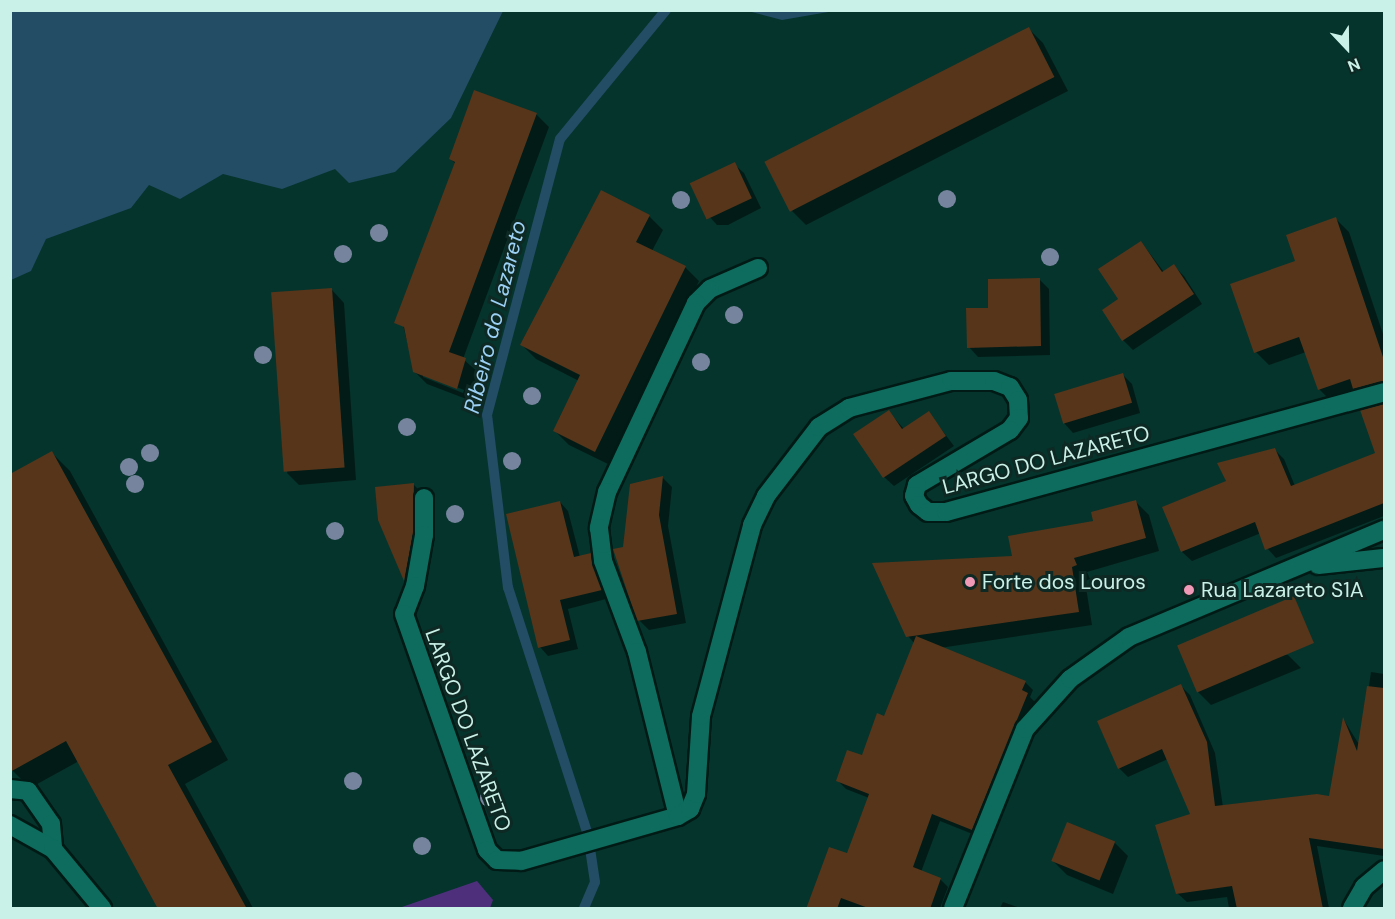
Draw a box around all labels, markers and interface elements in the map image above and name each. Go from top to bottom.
north arrow [1317,18,1377,78]
text: N [1345,53,1363,77]
water label: Ribeiro do Lazareto [458,218,532,416]
street label: LARGO DO LAZARETO [940,420,1152,500]
place label: Forte dos Louros [982,569,1146,595]
marker: Forte dos Louros [963,575,977,589]
place label: Rua Lazareto S1A [1201,577,1364,603]
marker: Rua Lazareto S1A [1182,583,1196,597]
street label: LARGO DO LAZARETO [420,625,516,835]

